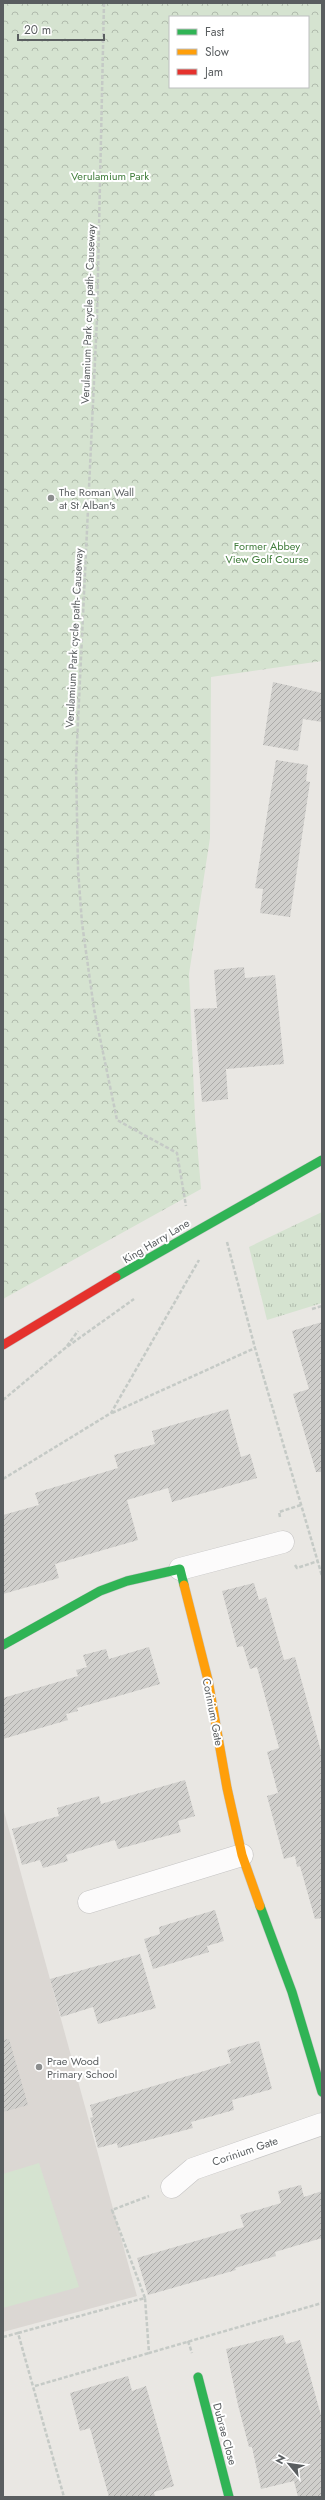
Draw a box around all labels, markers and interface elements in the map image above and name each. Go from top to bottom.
scale bar [18,16,104,42]
legend [169,16,309,88]
text: 20 m [24,21,51,39]
text: Fast [205,23,224,41]
text: Slow [205,43,230,61]
text: Jam [203,63,223,81]
park label: Verulamium Park [71,168,149,184]
street label: Verulamium Park cycle path- Causeway [77,224,99,404]
place label: The Roman Wall at St Alban's [59,484,134,513]
marker: The Roman Wall at St Alban's [46,493,56,503]
park label: Former Abbey View Golf Course [225,538,309,567]
street label: Verulamium Park cycle path- Causeway [61,548,87,728]
street label: King Harry Lane [120,1215,193,1267]
street label: Corinium Gate [199,1677,227,1748]
place label: Prae Wood Primary School [47,2053,117,2082]
marker: Prae Wood Primary School [34,2062,44,2072]
street label: Corinium Gate [210,2132,280,2170]
street label: Dubrae Close [209,2401,241,2467]
north arrow [269,2444,309,2484]
text: N [271,2451,289,2467]

